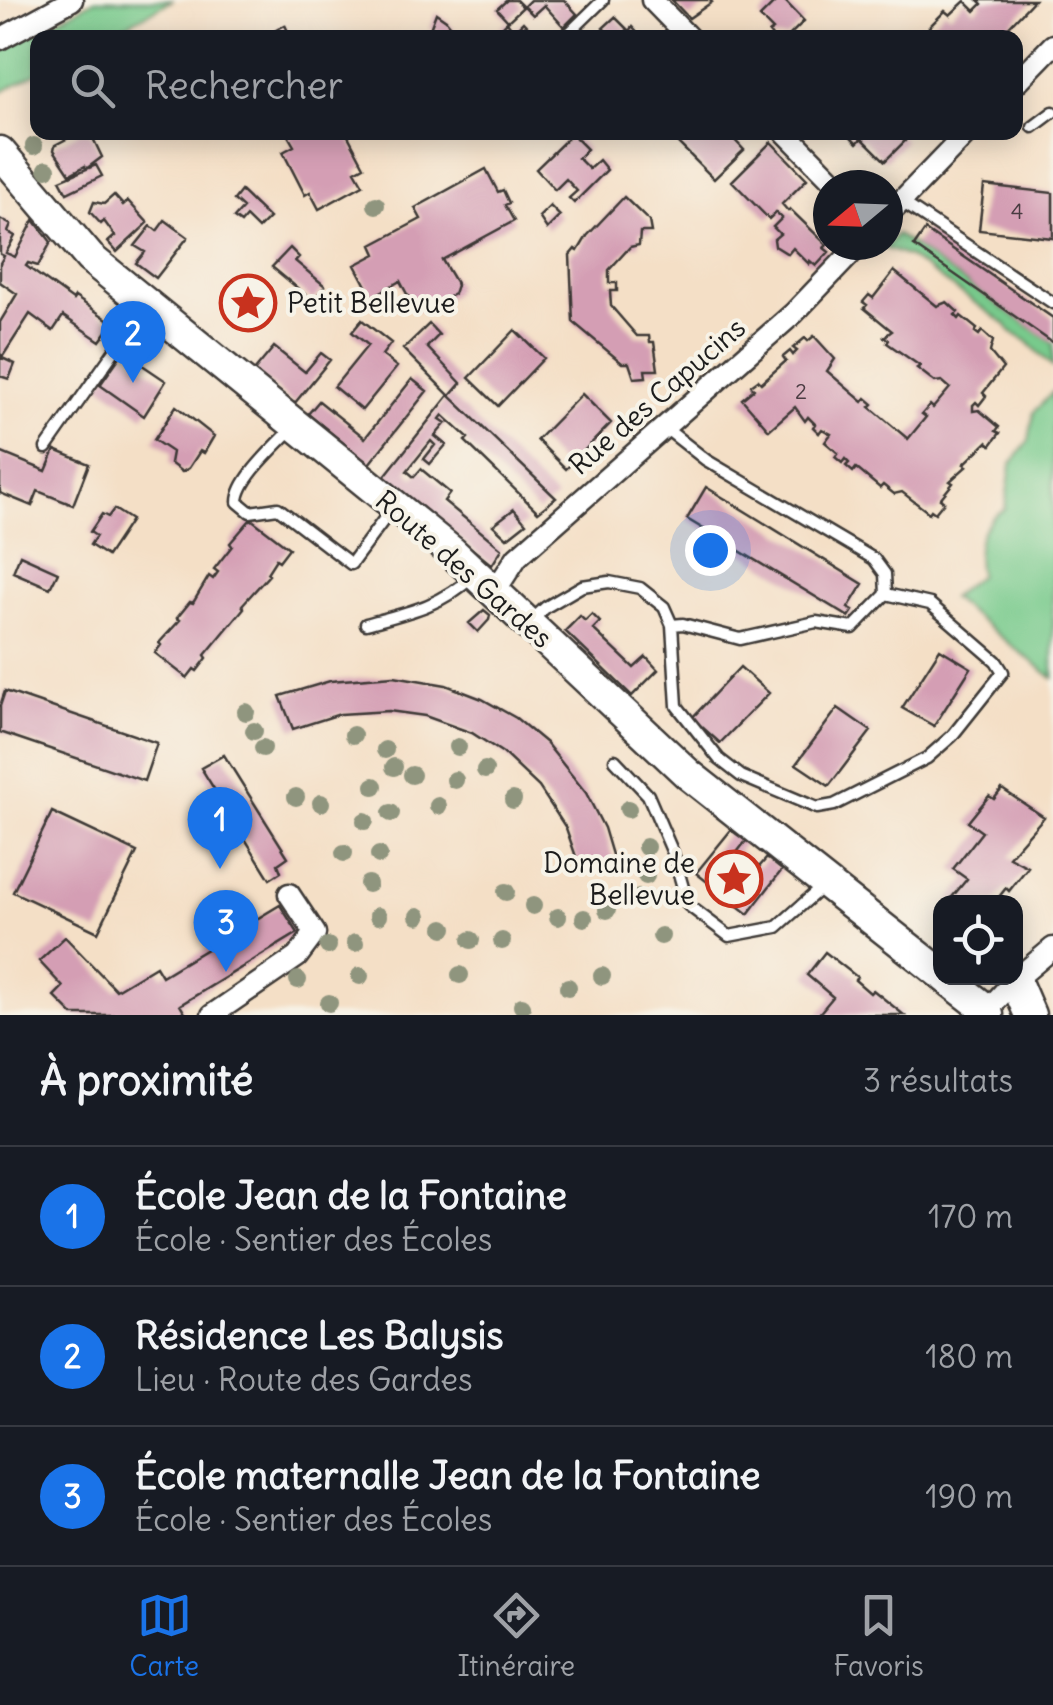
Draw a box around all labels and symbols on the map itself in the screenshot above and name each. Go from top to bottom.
north arrow [813,170,903,260]
house number: 4 [1011,197,1023,225]
place icon: Petit Bellevue [218,273,278,333]
place label: Petit Bellevue [287,285,456,321]
pin: 2 [100,300,166,383]
street label: Rue des Capucins [561,310,753,482]
house number: 2 [795,377,807,405]
street label: Route des Gardes [368,482,560,656]
your location [685,525,736,576]
pin: 1 [188,786,252,869]
place label: Domaine de Bellevue [543,845,695,913]
place icon: Domaine de Bellevue [704,849,764,909]
pin: 3 [194,890,258,972]

